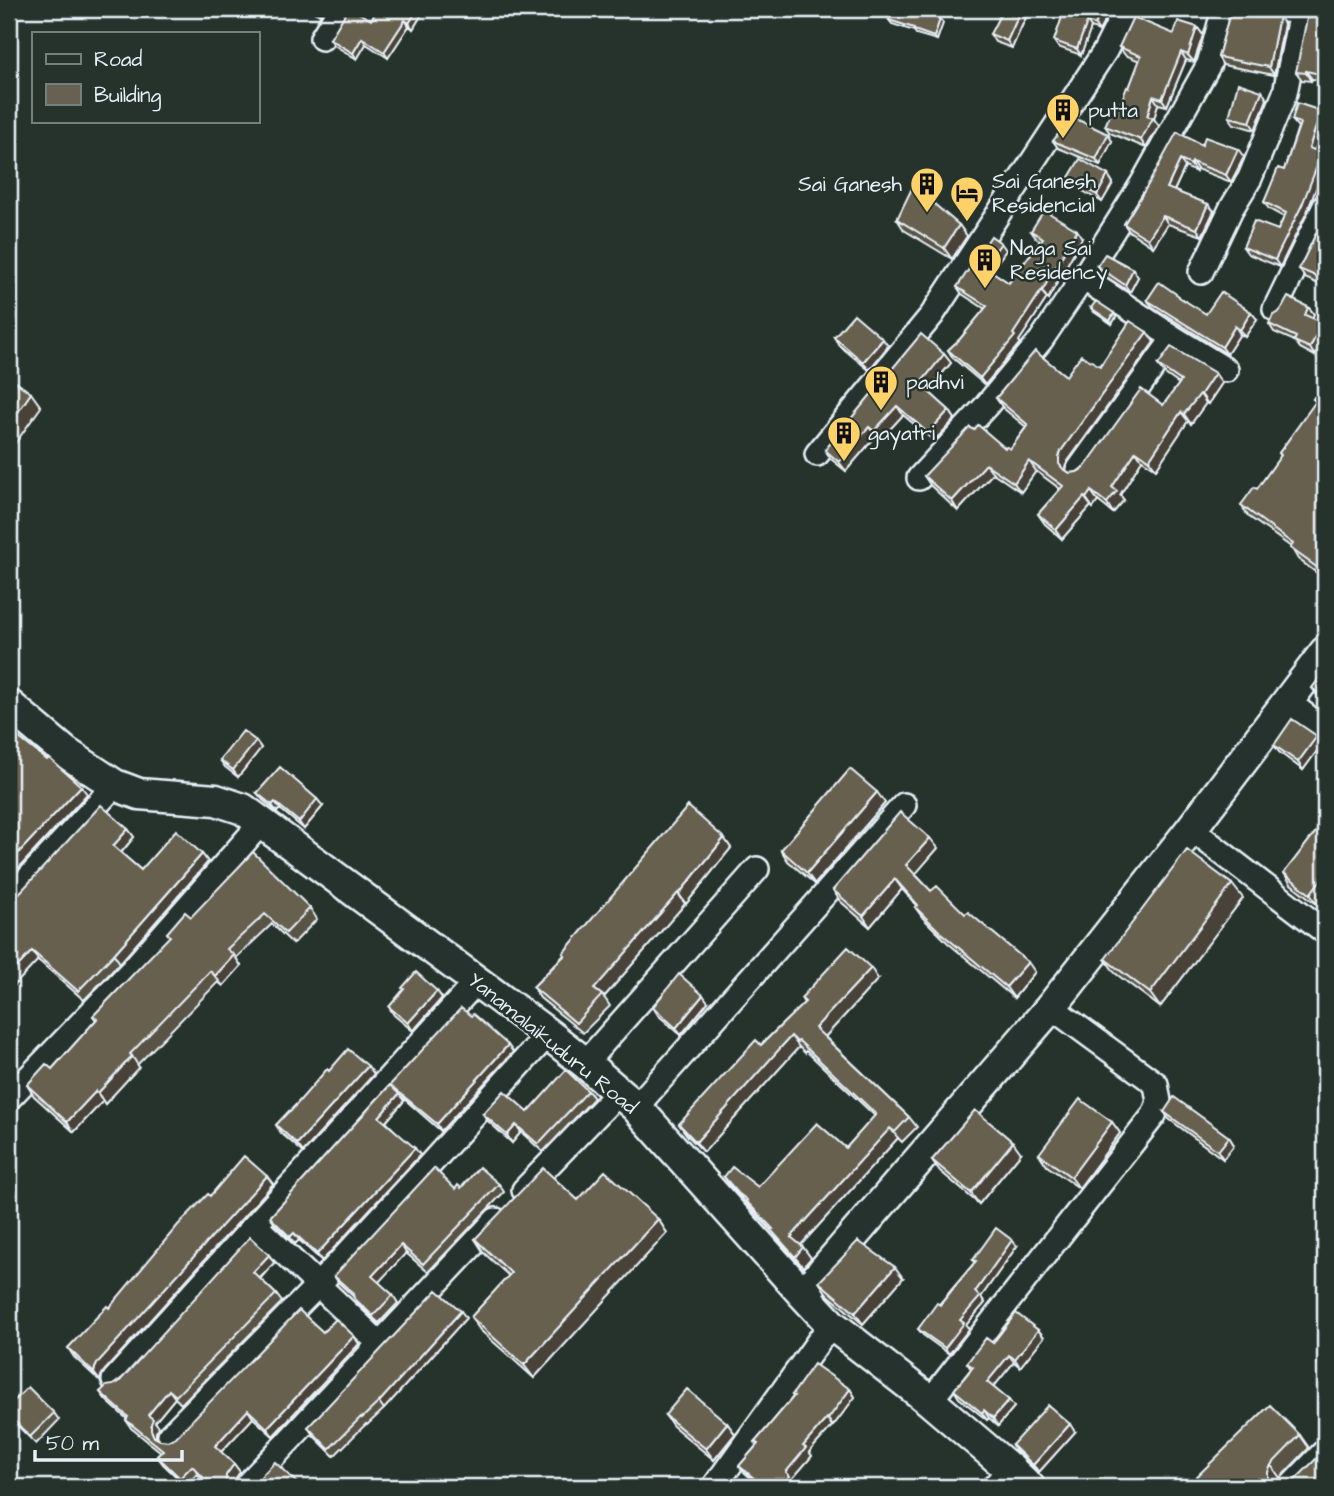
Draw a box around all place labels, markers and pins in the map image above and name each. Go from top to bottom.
building icon: putta [1044,91,1082,140]
place label: putta [1088,96,1138,126]
building icon: Sai Ganesh [908,165,946,214]
place label: Sai Ganesh Residencial [992,167,1096,220]
place label: Sai Ganesh [798,170,903,199]
hotel icon: Sai Ganesh Residencial [948,174,986,223]
place label: Naga Sai Residency [1010,234,1108,289]
building icon: Naga Sai Residency [966,241,1004,290]
building icon: padhvi [862,363,900,412]
place label: padhvi [906,368,964,398]
building icon: gayatri [825,414,863,463]
place label: gayatri [868,419,935,450]

